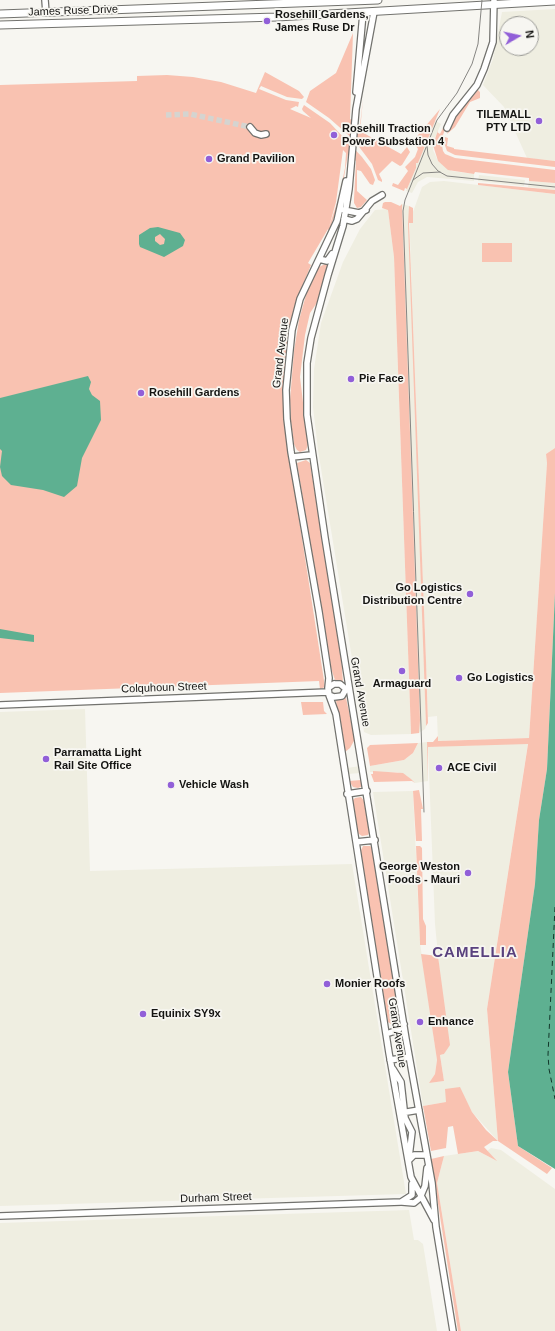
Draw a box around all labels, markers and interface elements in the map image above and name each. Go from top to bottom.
street label: James Ruse Drive [28,3,118,19]
place label: Rosehill Gardens, James Ruse Dr [275,8,369,34]
marker: Rosehill Gardens, James Ruse Dr [262,16,272,26]
north arrow [499,16,539,56]
text: N [523,29,536,39]
place label: TILEMALL PTY LTD [477,108,531,134]
marker: TILEMALL PTY LTD [534,116,544,126]
place label: Rosehill Traction Power Substation 4 [342,122,444,148]
marker: Rosehill Traction Power Substation 4 [329,130,339,140]
place label: Grand Pavilion [217,152,295,166]
marker: Grand Pavilion [204,154,214,164]
street label: Grand Avenue [270,317,292,389]
place label: Pie Face [359,372,404,386]
marker: Pie Face [346,374,356,384]
place label: Rosehill Gardens [149,386,239,400]
marker: Rosehill Gardens [136,388,146,398]
place label: Go Logistics Distribution Centre [362,581,462,607]
marker: Go Logistics Distribution Centre [465,589,475,599]
street label: Grand Avenue [347,656,373,728]
marker: Armaguard [397,666,407,676]
place label: Go Logistics [467,671,534,685]
marker: Go Logistics [454,673,464,683]
place label: Armaguard [373,677,431,691]
street label: Colquhoun Street [121,680,207,696]
place label: Parramatta Light Rail Site Office [54,746,141,772]
marker: Parramatta Light Rail Site Office [41,754,51,764]
place label: ACE Civil [447,761,497,775]
marker: ACE Civil [434,763,444,773]
place label: Vehicle Wash [179,778,249,792]
marker: Vehicle Wash [166,780,176,790]
place label: George Weston Foods - Mauri [379,860,460,886]
marker: George Weston Foods - Mauri [463,868,473,878]
district label: CAMELLIA [432,944,518,962]
place label: Monier Roofs [335,977,405,991]
marker: Monier Roofs [322,979,332,989]
street label: Grand Avenue [385,997,409,1069]
place label: Equinix SY9x [151,1007,221,1021]
marker: Equinix SY9x [138,1009,148,1019]
place label: Enhance [428,1015,474,1029]
marker: Enhance [415,1017,425,1027]
street label: Durham Street [180,1190,252,1206]

